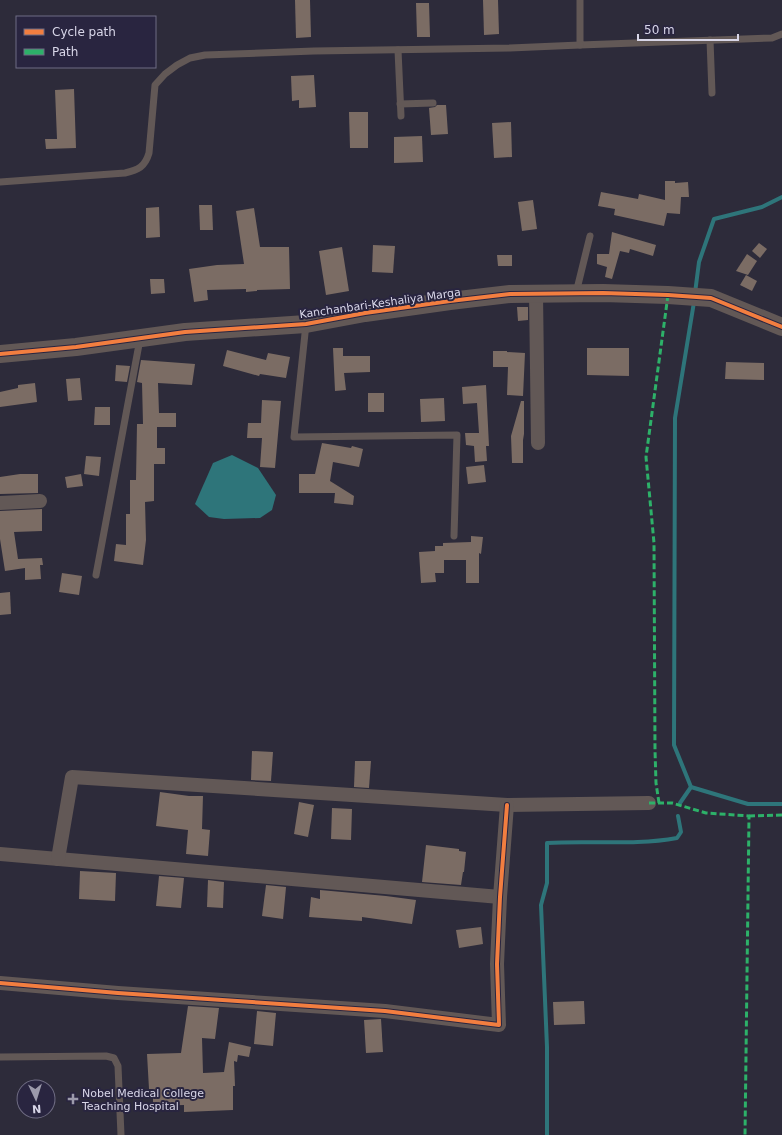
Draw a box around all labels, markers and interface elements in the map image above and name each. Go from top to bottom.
legend [16,16,156,68]
scale bar [638,16,738,42]
text: 50 m [644,23,675,37]
text: Cycle path [52,25,116,39]
text: Path [52,45,78,59]
street label: Kanchanbari-Keshaliya Marga [299,286,462,321]
north arrow [16,1079,56,1119]
place label: Nobel Medical College Teaching Hospital [81,1087,204,1113]
marker: Nobel Medical College Teaching Hospital [67,1093,79,1105]
text: N [32,1102,42,1115]

